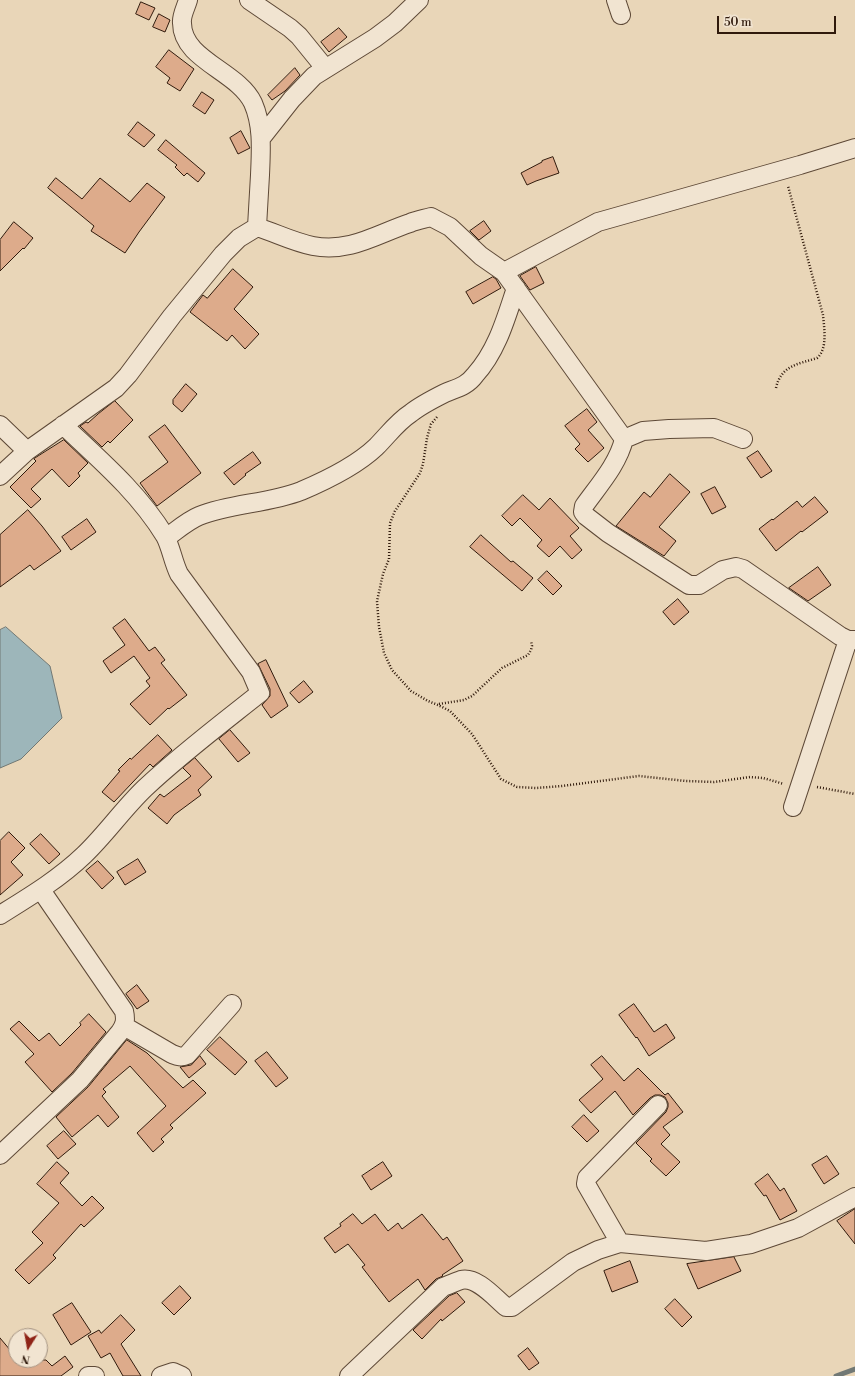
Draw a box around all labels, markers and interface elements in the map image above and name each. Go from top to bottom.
scale bar [719,8,838,34]
text: 50 m [724,15,752,30]
north arrow [8,1328,48,1368]
text: N [20,1351,32,1367]

